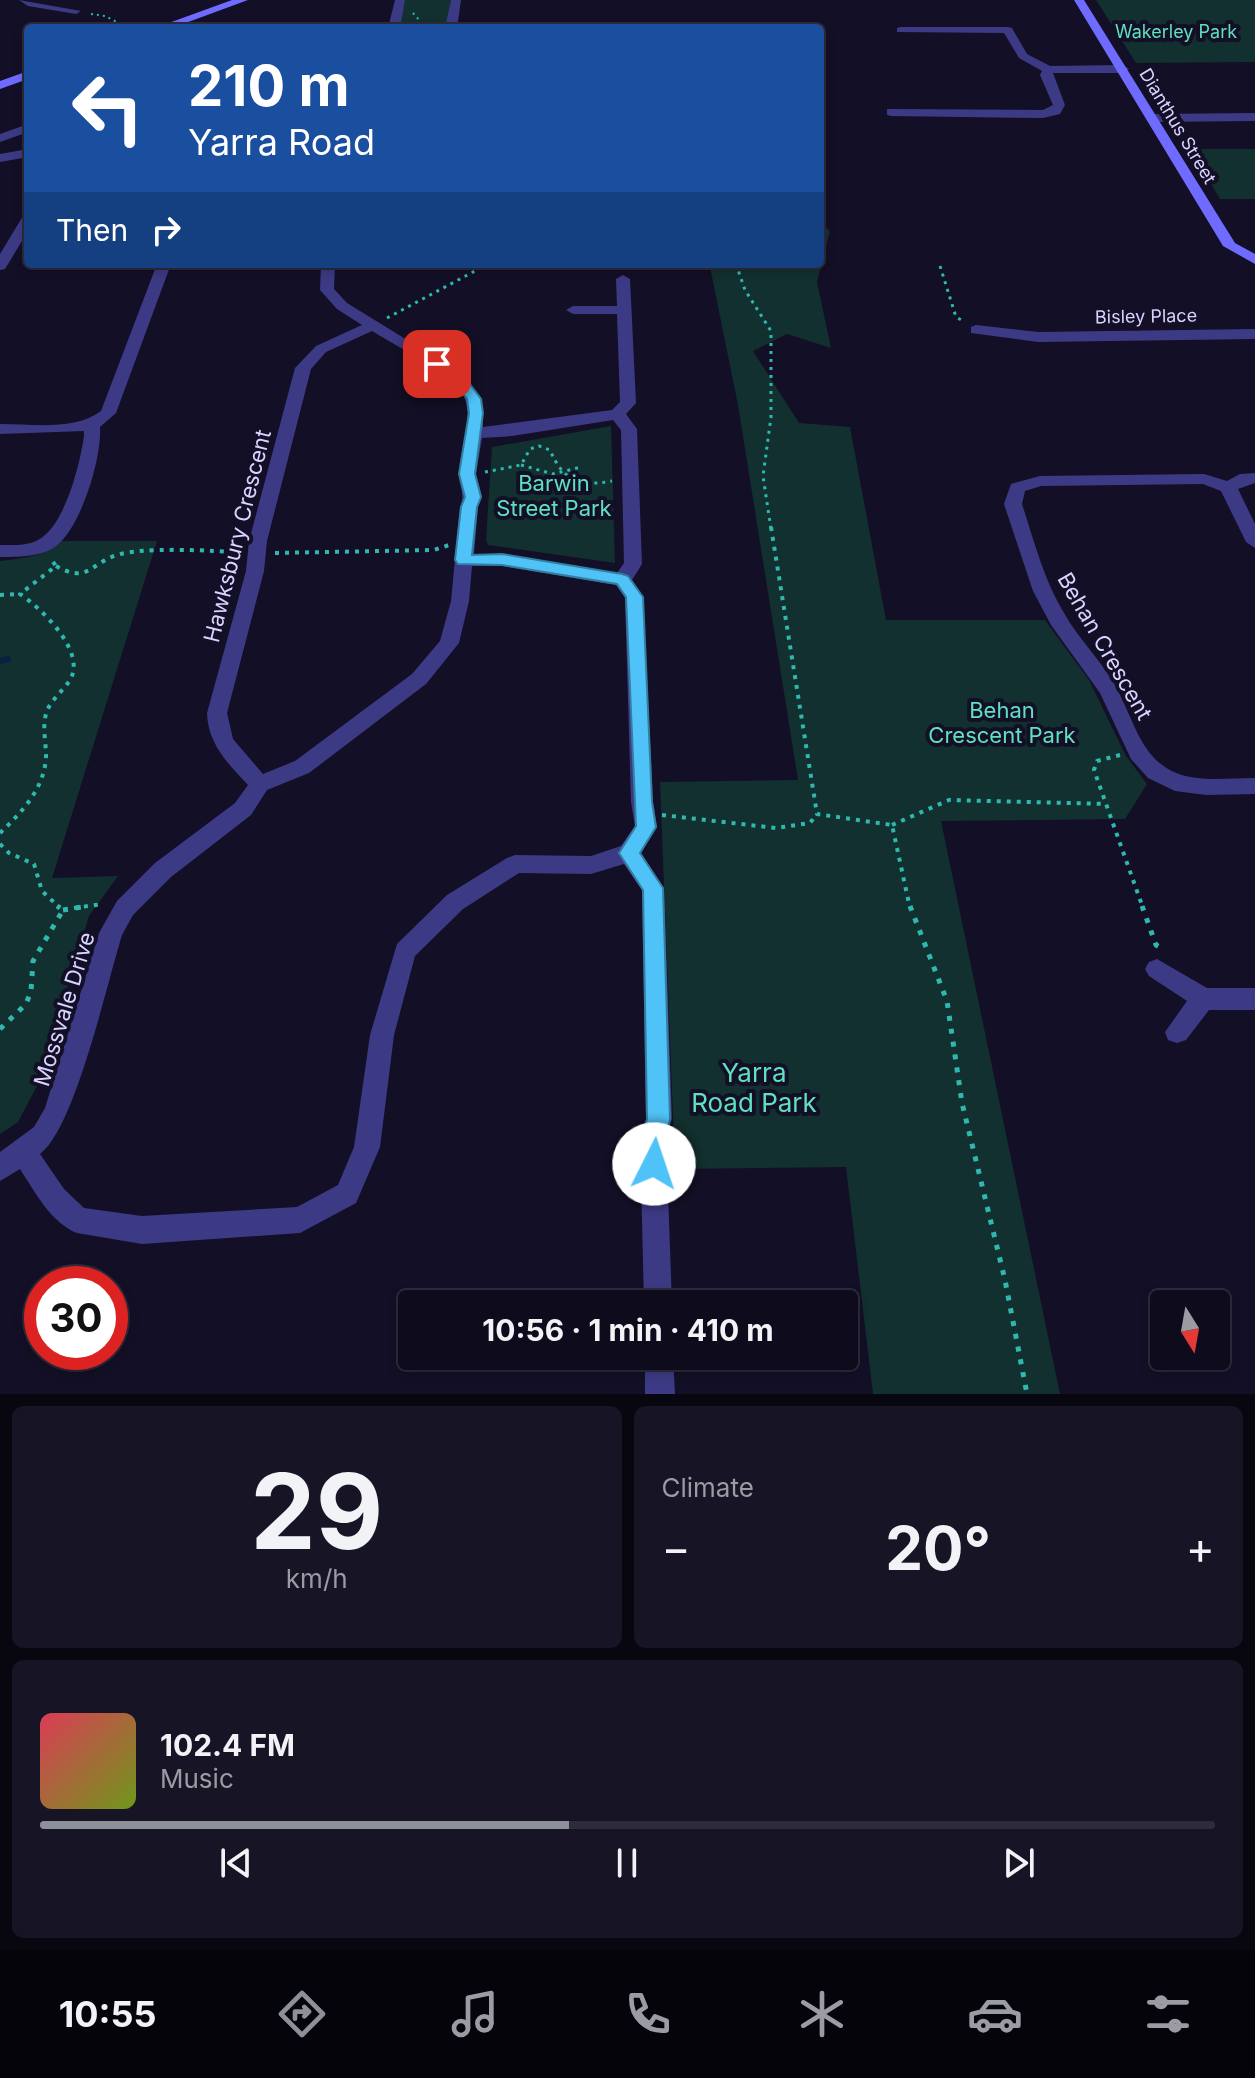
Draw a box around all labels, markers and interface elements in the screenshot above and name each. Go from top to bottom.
park label: Wakerley Park [1115,21,1237,42]
text: 210 m [188,52,350,120]
icon: left [56,56,160,160]
street label: Dianthus Street [1135,65,1221,187]
text: Yarra Road [188,120,375,164]
icon: right [144,208,188,252]
text: Then [56,212,128,248]
street label: Bisley Place [1095,305,1197,327]
pin [403,330,471,398]
icon: arrive [415,342,459,386]
street label: Hawksbury Crescent [198,427,276,645]
park label: Barwin Street Park [496,470,612,521]
street label: Behan Crescent [1052,568,1158,724]
park label: Behan Crescent Park [928,697,1076,748]
street label: Mossvale Drive [28,929,100,1089]
park label: Yarra Road Park [691,1057,817,1118]
position arrow [612,1122,696,1206]
speed limit sign: 30 [24,1266,128,1370]
north arrow [1150,1290,1230,1370]
map controls [1150,1290,1230,1370]
text: 10:56 · 1 min · 410 m [482,1312,774,1348]
text: 29 [250,1448,383,1574]
text: Climate [662,1472,754,1503]
text: 20° [885,1512,991,1584]
text: − [662,1521,691,1575]
text: + [1186,1521,1215,1575]
text: km/h [286,1563,348,1594]
text: 102.4 FM [160,1727,295,1763]
text: Music [160,1763,234,1794]
icon: previous [214,1841,258,1885]
icon: pause [605,1841,649,1885]
icon: next [997,1841,1041,1885]
icon: directions [274,1986,330,2042]
icon: music [447,1986,503,2042]
icon: phone [620,1986,676,2042]
icon: climate [794,1986,850,2042]
icon: car [967,1986,1023,2042]
icon: filters [1140,1986,1196,2042]
text: 10:55 [59,1992,156,2036]

